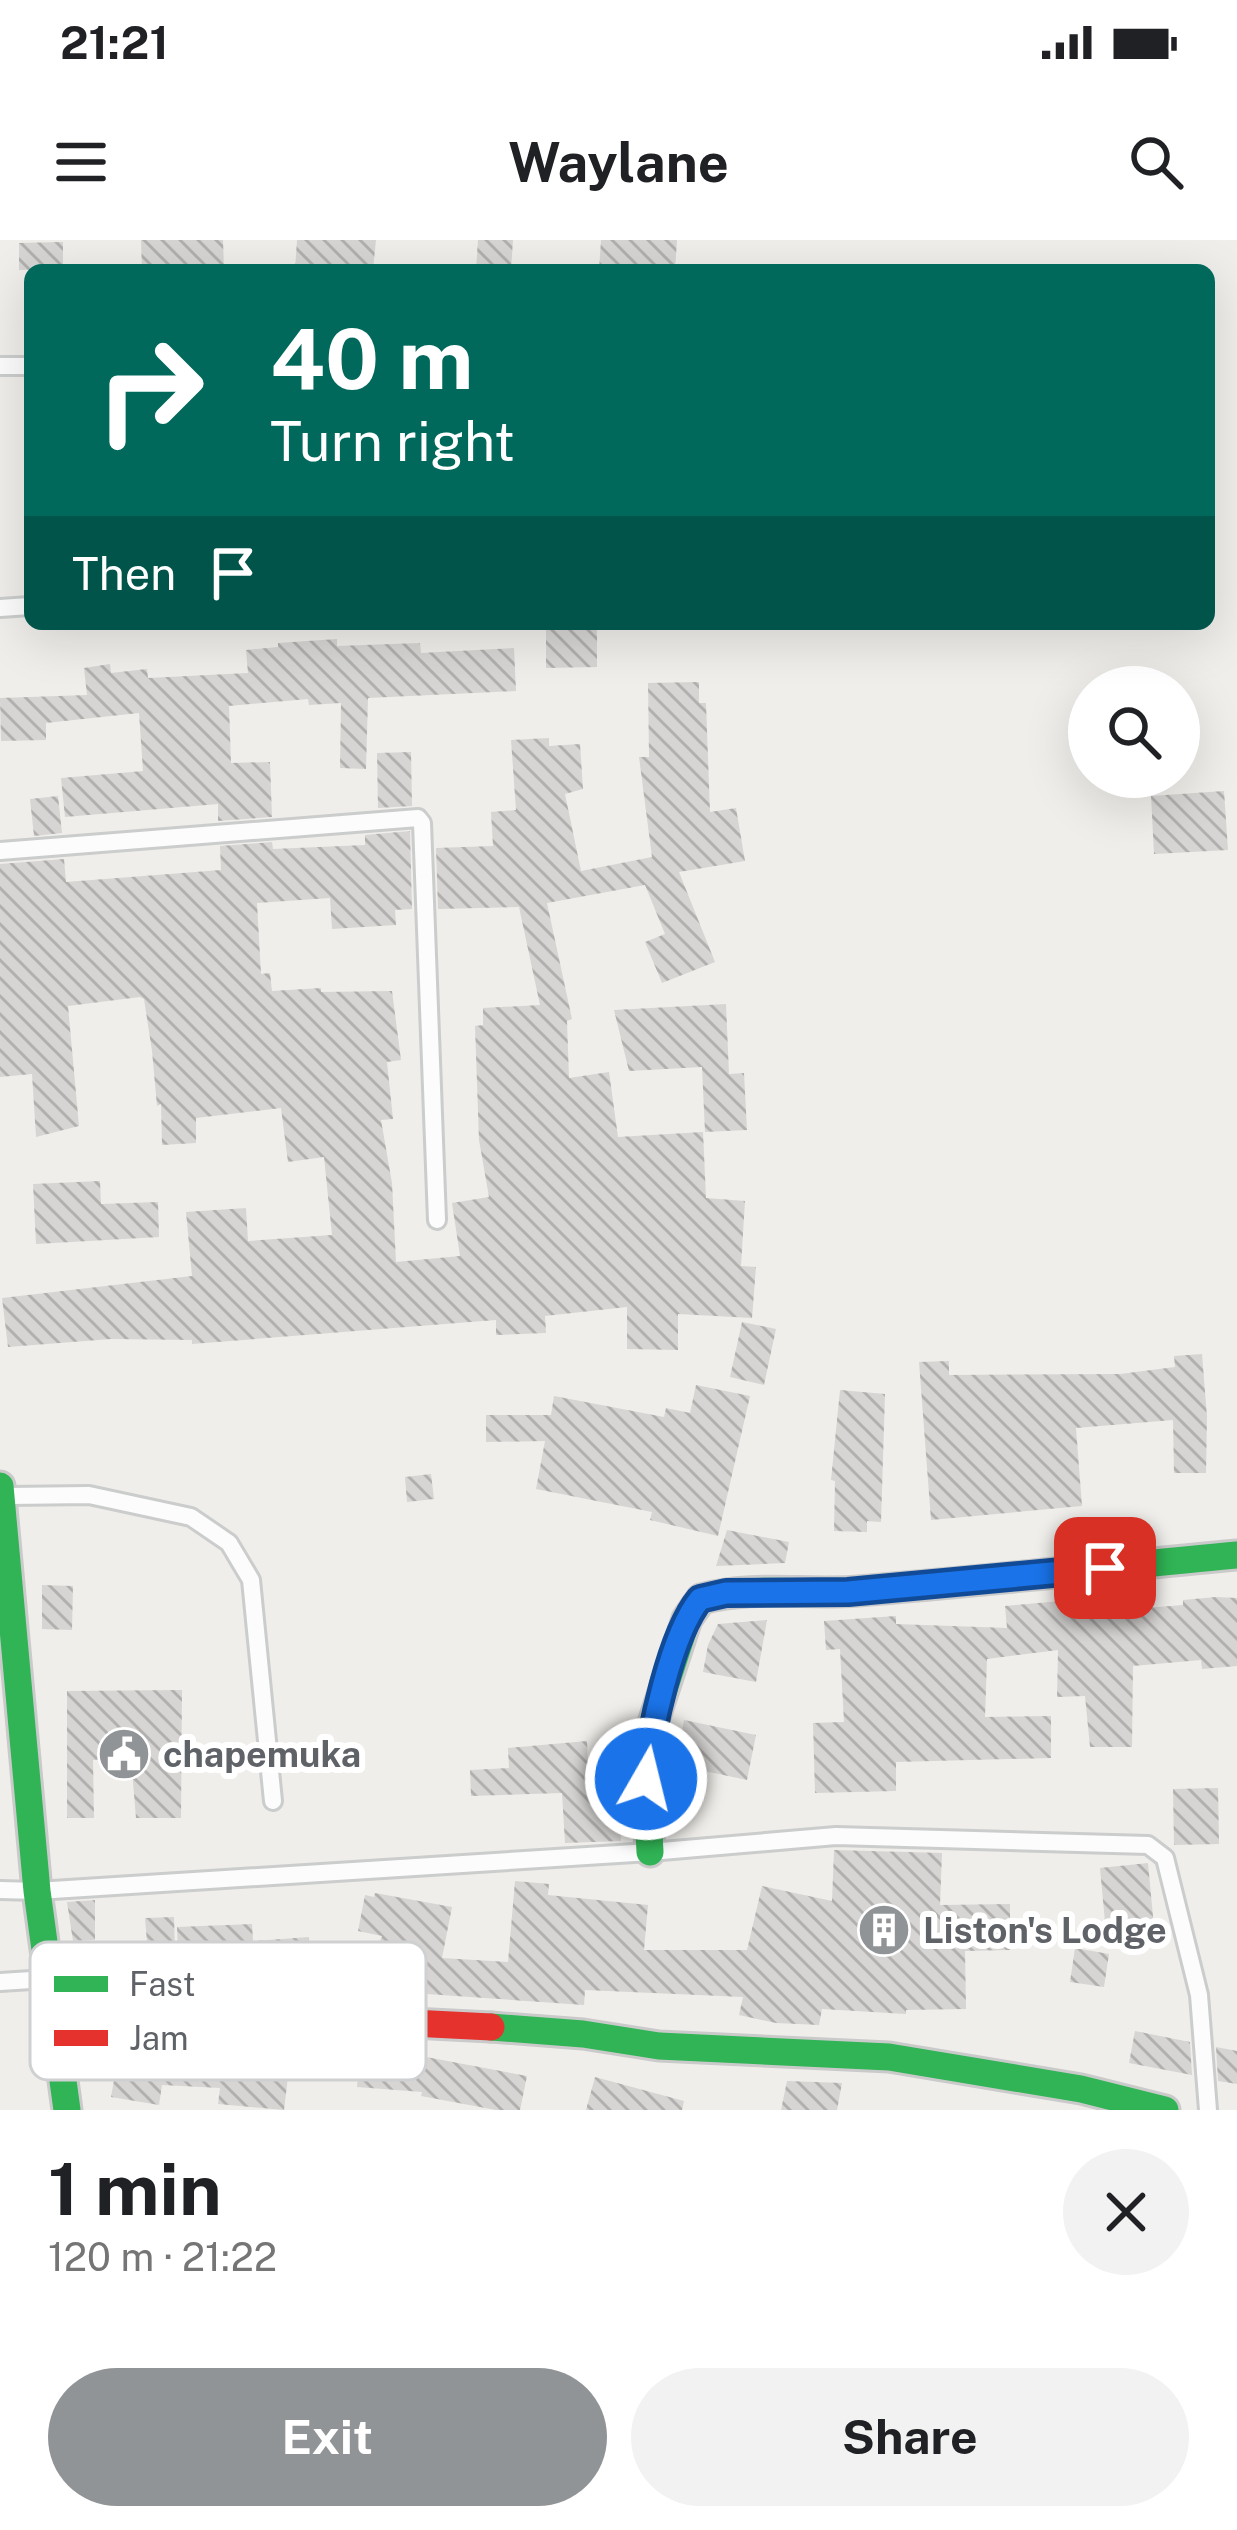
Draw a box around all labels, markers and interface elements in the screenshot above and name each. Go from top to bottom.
text: 21:21 [60,16,169,69]
icon: menu [48,129,114,195]
icon: search [1123,129,1189,195]
text: Waylane [508,131,729,194]
text: 40 m [270,309,473,408]
icon: right [72,312,228,468]
text: Turn right [270,410,515,473]
icon: arrive [200,540,266,606]
text: Then [72,547,176,600]
map controls [1068,666,1200,798]
button: search [1068,666,1200,798]
pin [1054,1517,1156,1619]
icon: arrive [1072,1535,1138,1601]
position arrow [583,1716,709,1842]
public building icon: chapemuka [96,1726,152,1782]
place label: chapemuka [163,1733,361,1775]
building icon: Liston's Lodge [856,1902,912,1958]
place label: Liston's Lodge [923,1909,1167,1951]
legend [30,1942,426,2080]
text: Fast [129,1965,196,2003]
text: Jam [129,2019,189,2057]
text: 1 min [48,2147,222,2231]
button: close [1063,2149,1189,2275]
text: 120 m · 21:22 [48,2234,277,2280]
button: Exit [48,2368,607,2506]
button: Share [631,2368,1189,2506]

